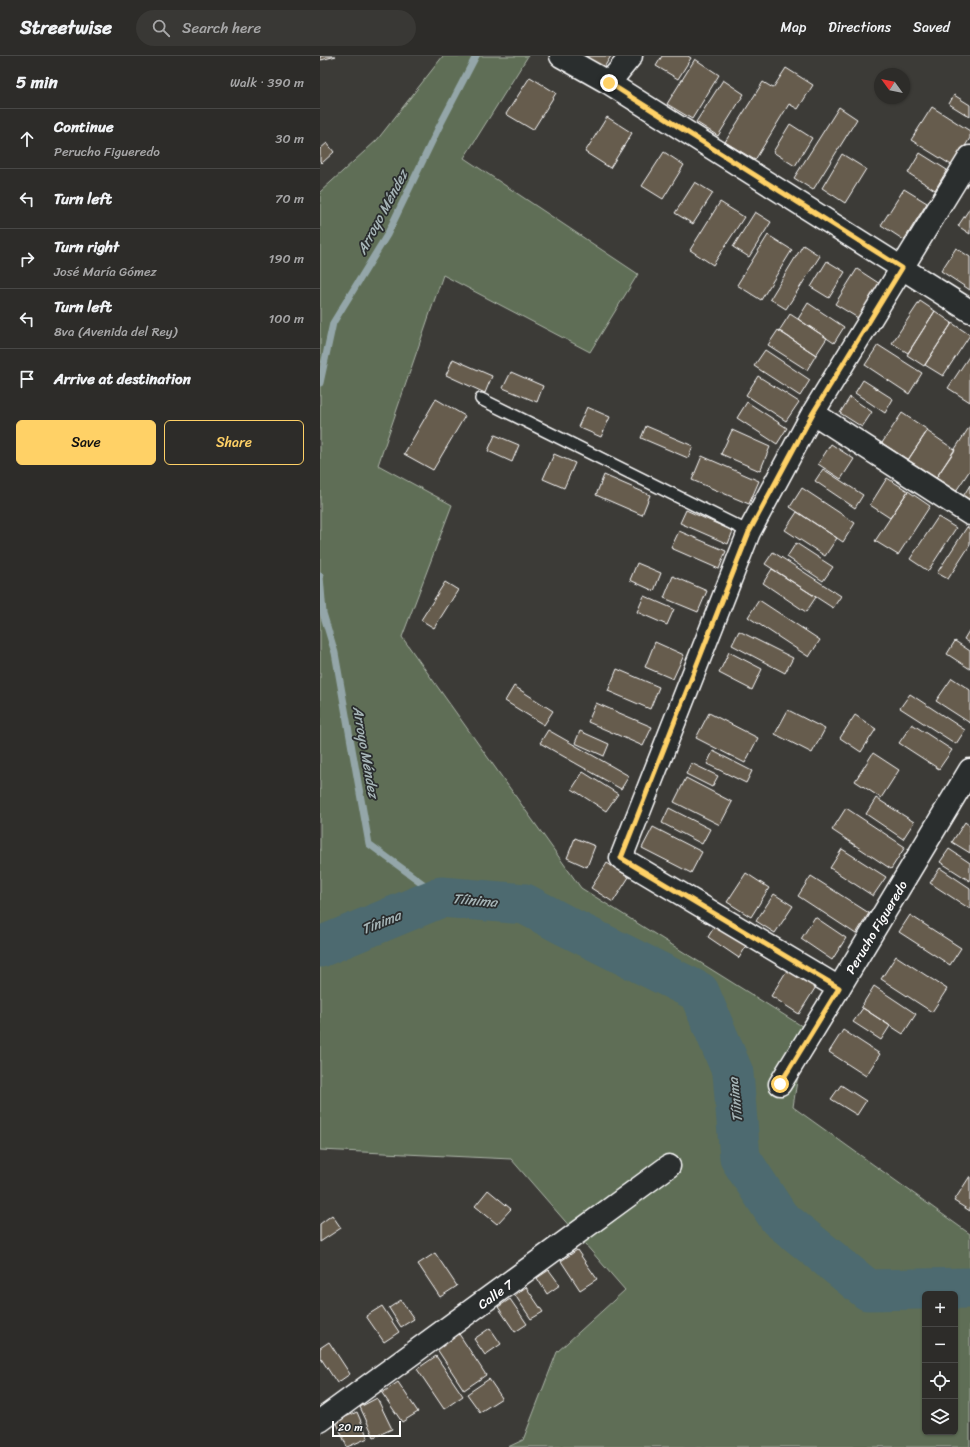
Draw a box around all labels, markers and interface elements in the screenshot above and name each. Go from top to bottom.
search box [136,10,416,46]
text: Streetwise [20,11,112,44]
text: Search here [182,15,261,41]
text: Map [780,15,806,40]
text: Directions [828,15,891,40]
text: Saved [913,15,950,40]
icon: search [150,17,172,39]
text: 5 min [16,67,58,97]
north arrow [874,68,910,104]
text: Walk · 390 m [230,71,304,94]
route end [600,74,618,92]
text: Continue [54,114,114,140]
text: 30 m [275,127,304,150]
icon: ahead [16,128,38,150]
text: Perucho Figueredo [54,140,160,163]
water label: Arroyo Méndez [349,163,416,260]
text: Turn left [54,186,112,212]
text: 70 m [275,187,304,210]
icon: left [16,188,38,210]
text: Turn right [54,234,119,260]
text: 190 m [269,247,304,270]
icon: right [16,248,38,270]
text: José María Gómez [54,260,157,283]
text: Turn left [54,294,112,320]
text: 100 m [269,307,304,330]
icon: left [16,308,38,330]
text: 8va (Avenida del Rey) [54,320,177,343]
text: Arrive at destination [54,366,191,392]
icon: arrive [16,368,38,390]
button: Save [16,420,156,465]
button: Share [164,420,304,465]
water label: Arroyo Méndez [345,703,386,802]
street label: Perucho Figueredo [839,876,914,979]
water label: Tíinima [452,886,500,915]
water label: Tínima [358,902,407,942]
water label: Tíinima [721,1074,750,1123]
route start [771,1075,789,1093]
street label: Calle 7 [473,1273,519,1315]
map controls [922,1291,958,1435]
button: + [922,1291,958,1327]
button: − [922,1327,958,1363]
button: locate [922,1363,958,1399]
button: layers [922,1399,958,1435]
text: 20 m [338,1418,363,1437]
scale bar [332,1419,401,1438]

